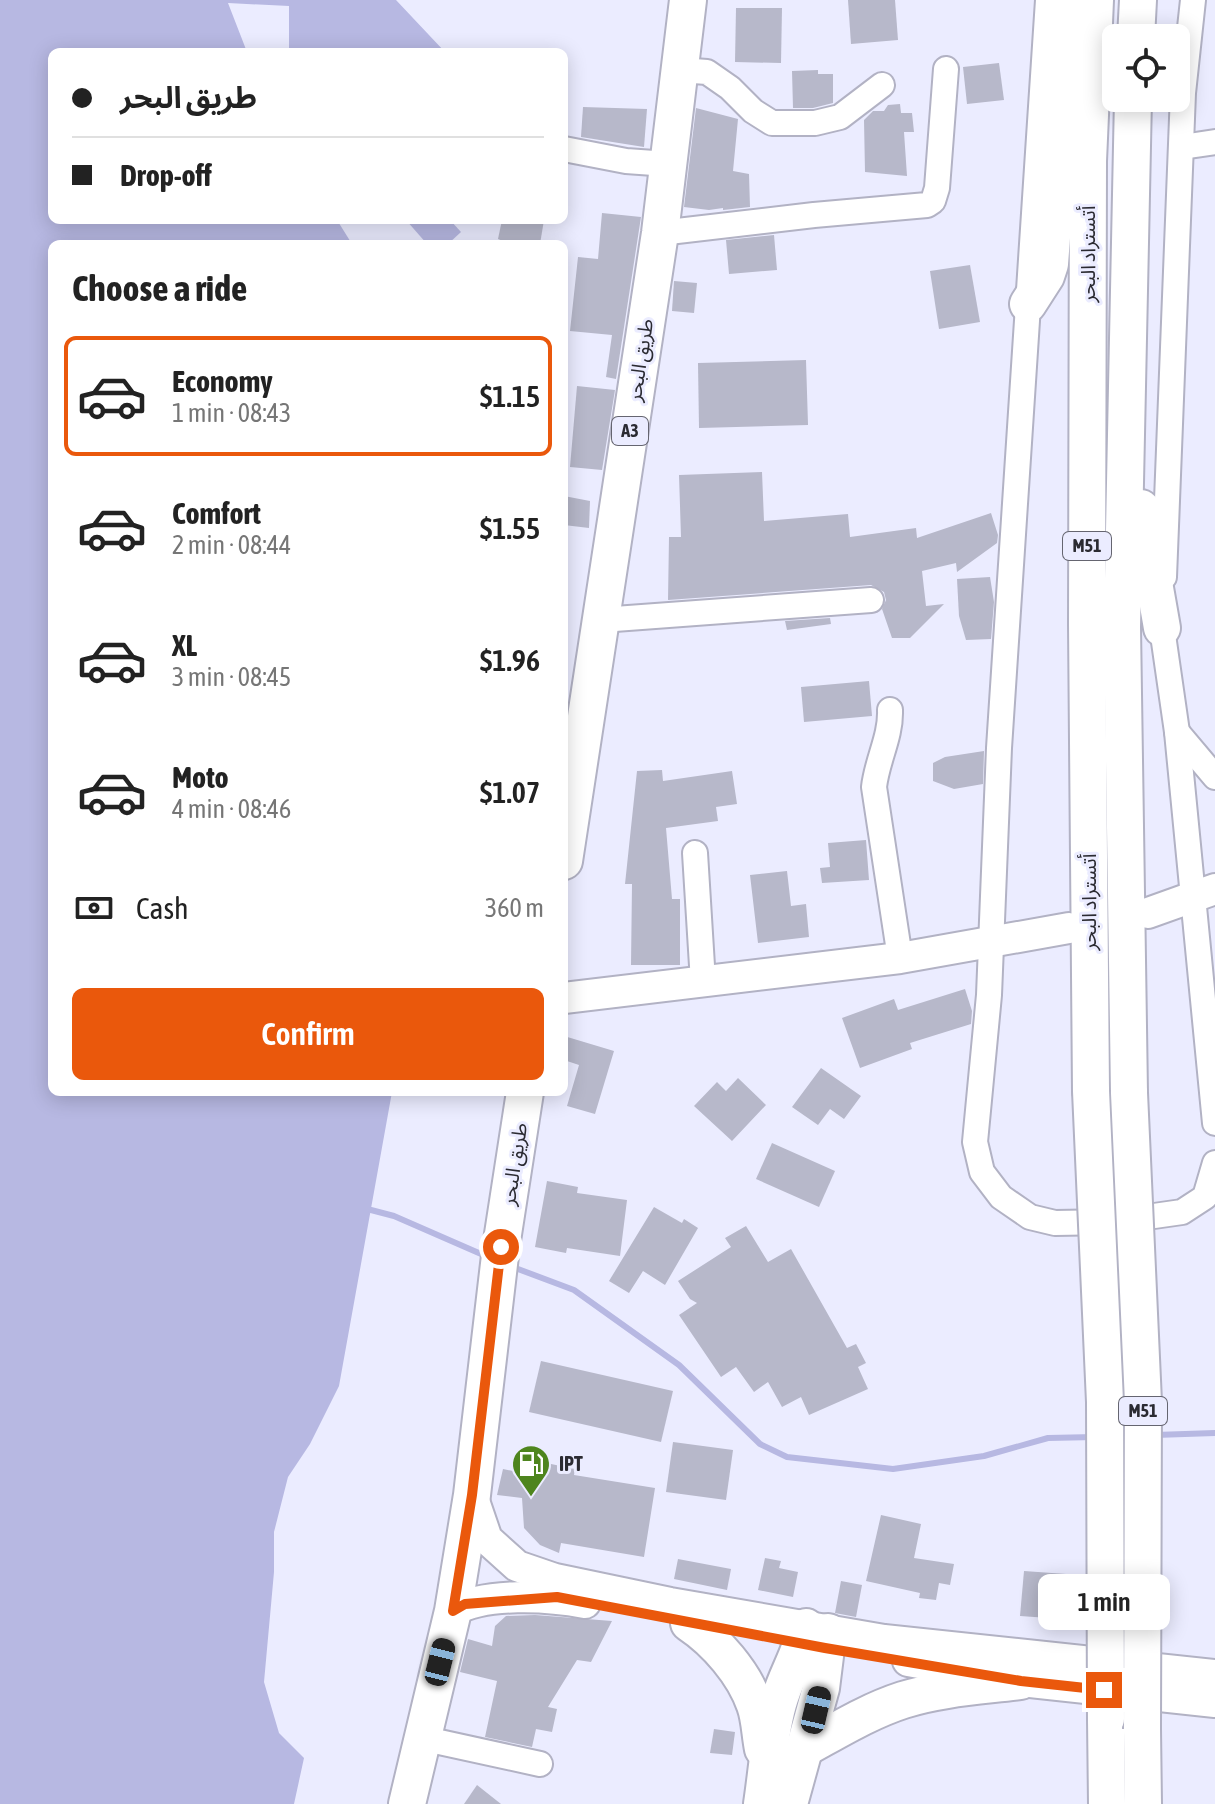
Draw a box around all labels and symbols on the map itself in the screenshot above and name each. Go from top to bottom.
street label: أتستراد البحر [1076,205,1100,304]
street label: طريق البحر [621,317,659,404]
road number: A3 [612,417,648,445]
road number: M51 [1063,532,1111,560]
street label: أتستراد البحر [1077,853,1101,952]
street label: طريق البحر [495,1121,533,1208]
route start [483,1229,519,1265]
road number: M51 [1119,1397,1167,1425]
fuel station icon: IPT [510,1443,552,1498]
place label: IPT [559,1452,583,1475]
callout: 1 min [1038,1574,1170,1630]
car [423,1636,457,1688]
route end [1086,1672,1122,1708]
car [799,1684,833,1736]

